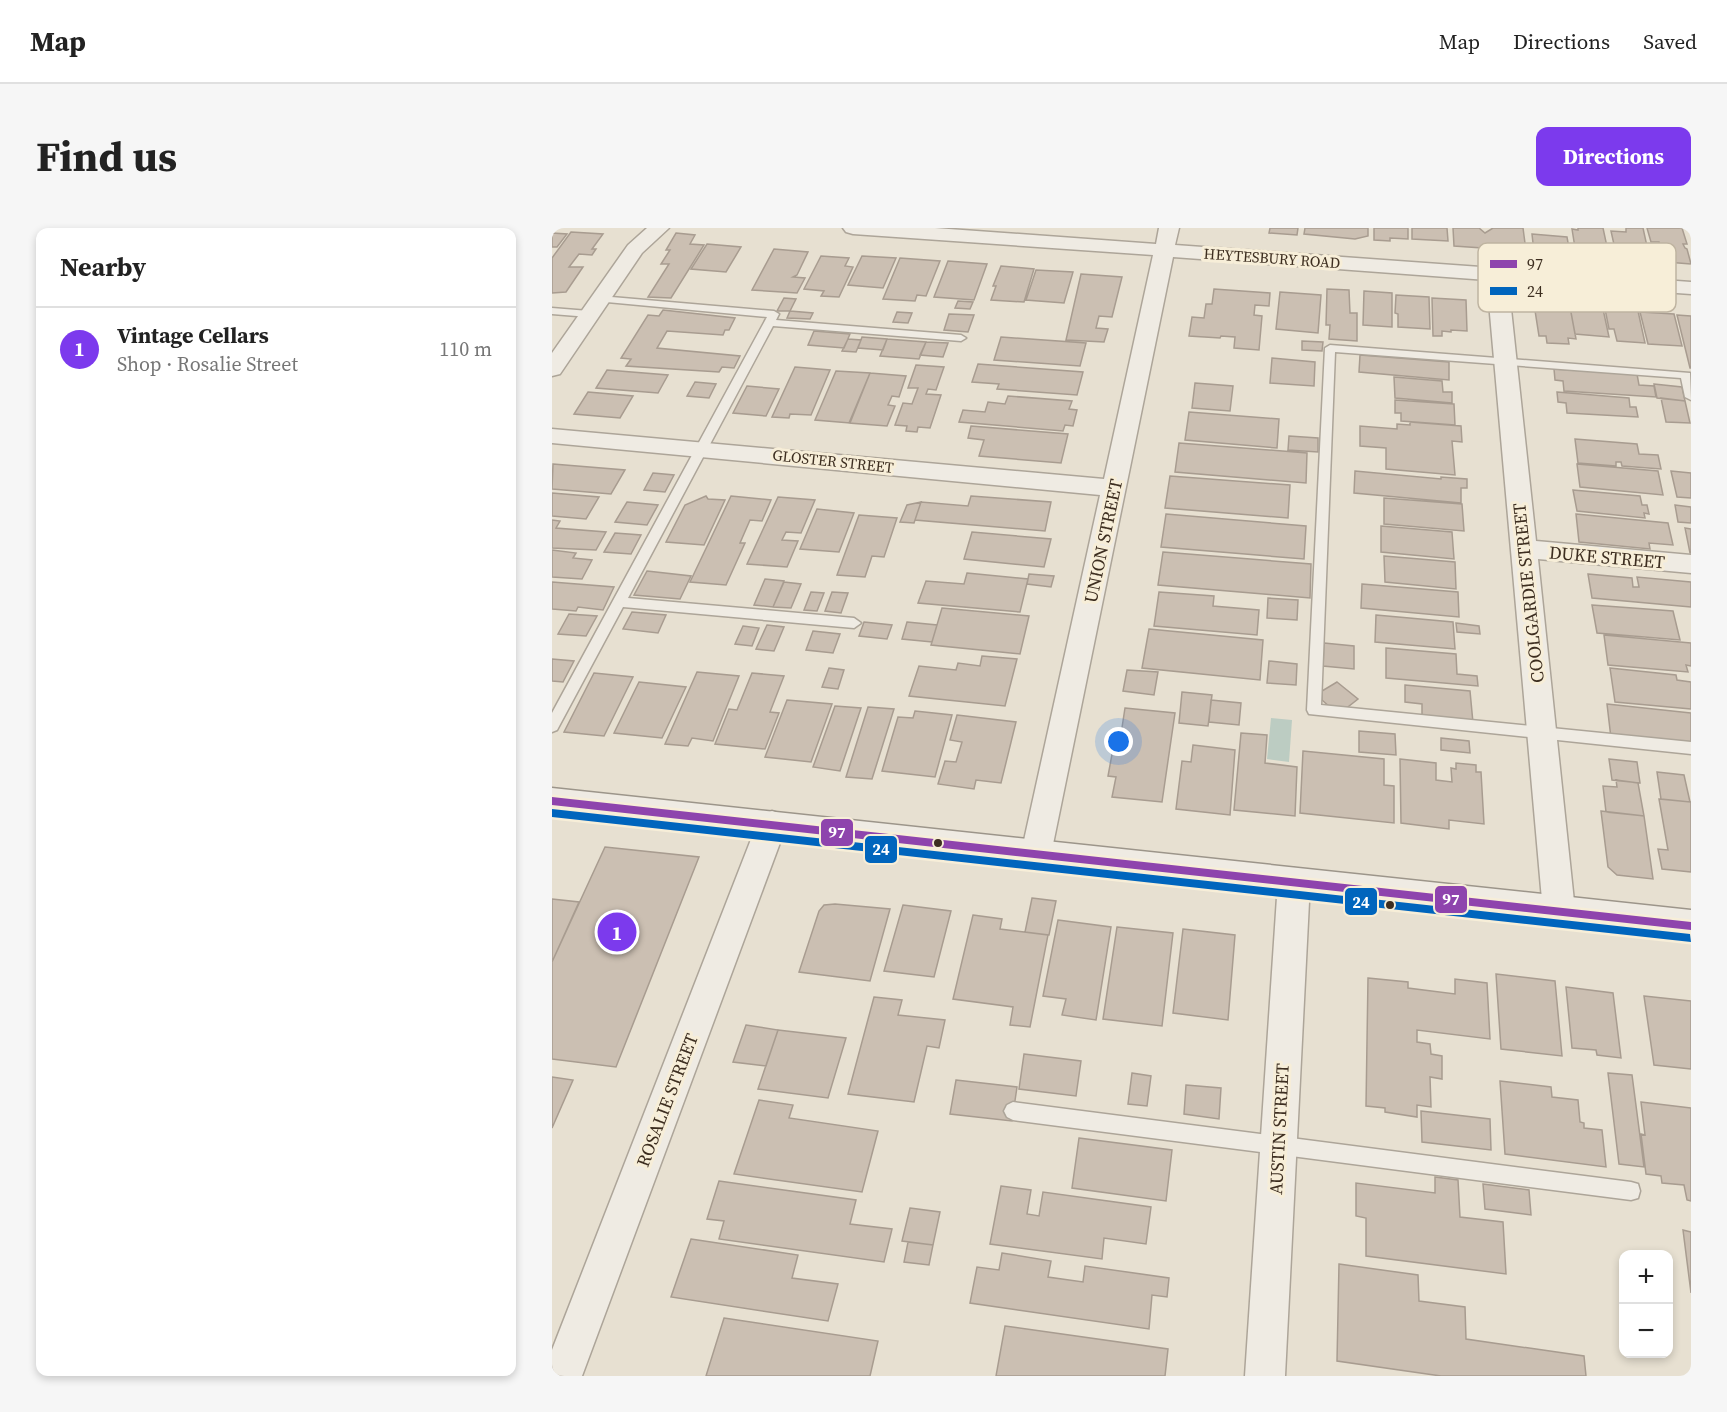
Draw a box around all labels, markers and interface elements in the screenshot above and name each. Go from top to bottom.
text: Map [30,22,86,60]
text: Map [1439,27,1480,56]
text: Directions [1513,27,1610,56]
text: Saved [1643,27,1697,56]
text: Find us [36,127,177,185]
button: Directions [1536,127,1691,186]
street label: HEYTESBURY ROAD [1203,243,1341,273]
legend [1478,243,1676,312]
text: Nearby [60,249,146,285]
text: 97 [1527,253,1543,275]
text: 24 [1527,280,1543,302]
text: Vintage Cellars [117,320,269,350]
text: 1 [74,335,85,363]
text: 110 m [439,335,492,363]
text: Shop · Rosalie Street [117,350,298,378]
street label: GLOSTER STREET [771,444,895,478]
street label: UNION STREET [1078,477,1128,605]
street label: COOLGARDIE STREET [1506,502,1550,684]
street label: DUKE STREET [1548,539,1666,575]
your location [1104,727,1133,756]
line badge: 97 [820,818,854,847]
text: 97 [828,821,846,843]
line badge: 24 [864,835,898,864]
unlabelled marker [932,837,944,849]
text: 24 [872,838,890,860]
line badge: 97 [1434,885,1468,914]
line badge: 24 [1344,887,1378,916]
text: 97 [1442,888,1460,910]
text: 24 [1352,891,1370,913]
unlabelled marker [1384,899,1396,911]
pin: 1 [598,910,636,954]
street label: ROSALIE STREET [630,1030,704,1170]
street label: AUSTIN STREET [1263,1062,1295,1195]
map controls [1619,1250,1673,1358]
button: + [1619,1250,1673,1304]
button: − [1619,1304,1673,1358]

